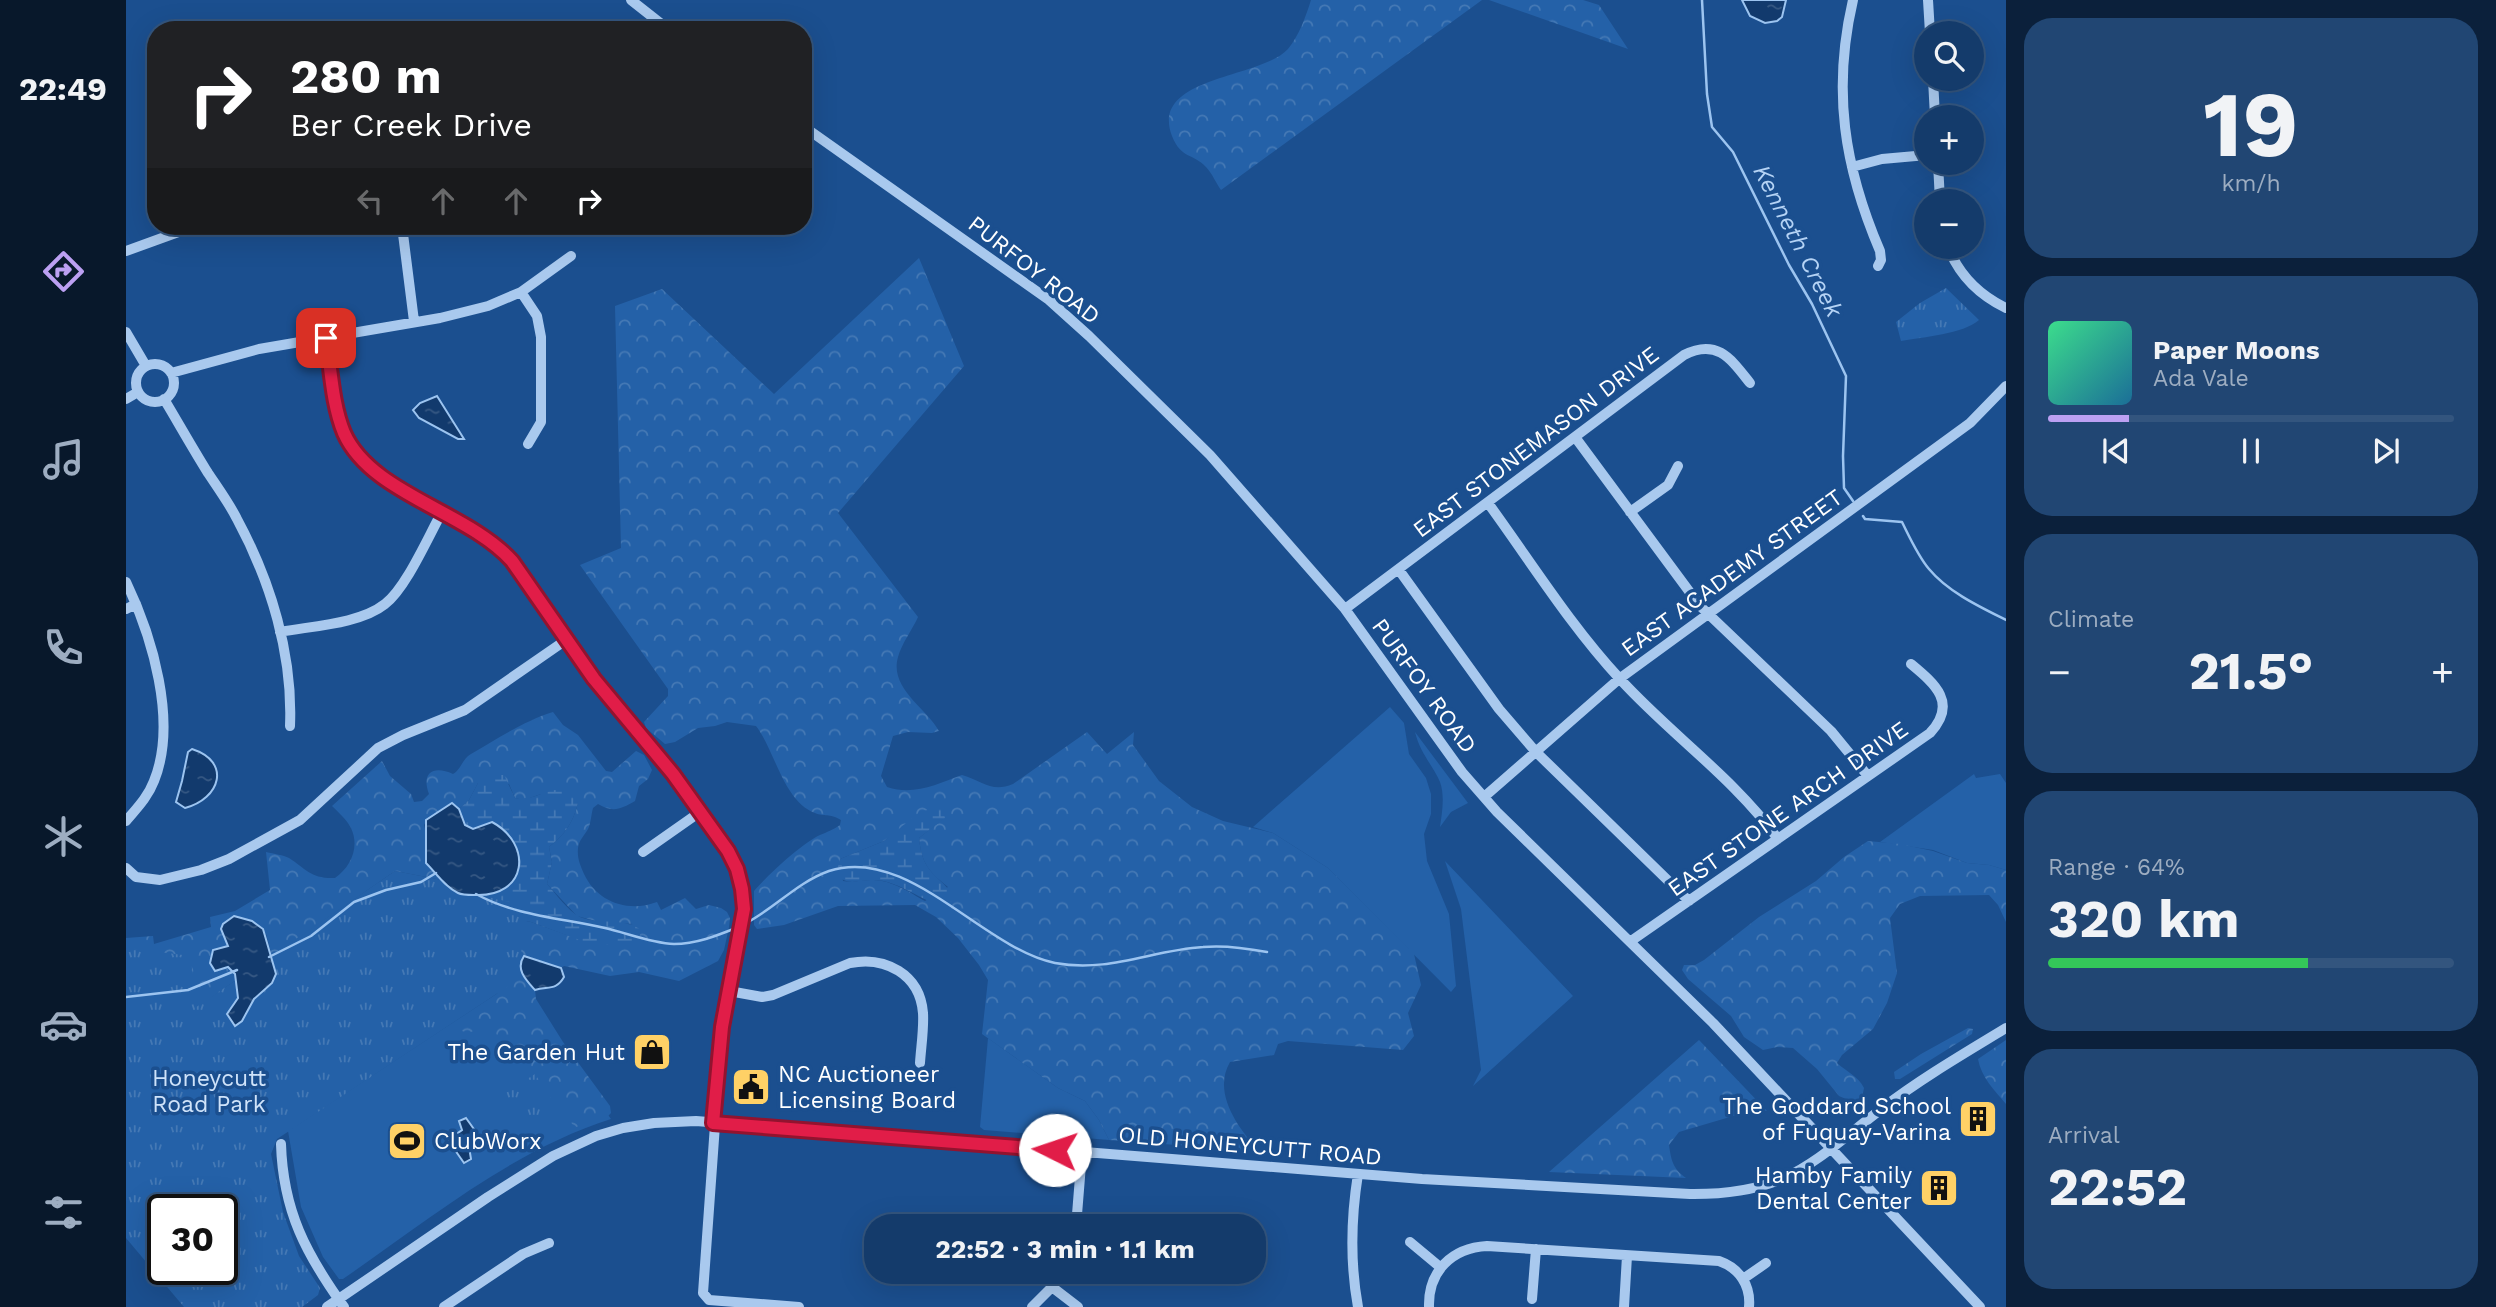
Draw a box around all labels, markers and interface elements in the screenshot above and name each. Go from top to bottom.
map controls [1914,21,1984,259]
button: search [1914,21,1984,91]
text: 280 m [290,47,442,105]
icon: right [175,49,266,140]
text: 22:49 [19,70,107,108]
text: 19 [2203,71,2299,178]
button: + [1914,105,1984,175]
text: Ber Creek Drive [290,106,532,144]
water label: Kenneth Creek [1748,160,1849,323]
text: km/h [2221,170,2281,197]
icon: left [351,182,389,220]
icon: ahead [424,182,462,220]
icon: ahead [497,182,535,220]
icon: right [570,182,608,220]
button: − [1914,189,1984,259]
street label: PURFOY ROAD [963,210,1105,330]
icon: directions [39,247,88,296]
pin [296,308,356,368]
icon: arrive [307,319,345,357]
text: Paper Moons [2153,335,2320,365]
street label: EAST STONEMASON DRIVE [1408,341,1664,543]
text: Ada Vale [2153,365,2249,392]
icon: previous [2097,432,2135,470]
icon: pause [2232,432,2270,470]
icon: next [2367,432,2405,470]
icon: music [39,435,88,484]
street label: EAST ACADEMY STREET [1616,484,1848,662]
text: Climate [2048,606,2134,633]
street label: PURFOY ROAD [1366,613,1482,759]
icon: phone [39,623,88,672]
text: 21.5° [2189,641,2313,702]
text: − [2048,650,2071,694]
text: + [2431,650,2454,694]
street label: EAST STONE ARCH DRIVE [1663,716,1913,902]
icon: climate [39,812,88,861]
text: Range · 64% [2048,854,2185,881]
text: 320 km [2048,889,2239,950]
icon: car [39,1000,88,1049]
shop icon: The Garden Hut [631,1031,673,1073]
place label: The Garden Hut [447,1039,625,1066]
place label: NC Auctioneer Licensing Board [778,1061,956,1114]
park label: Honeycutt Road Park [152,1065,266,1118]
public building icon: NC Auctioneer Licensing Board [730,1066,772,1108]
place label: The Goddard School of Fuquay-Varina [1722,1093,1951,1146]
building icon: The Goddard School of Fuquay-Varina [1957,1098,1999,1140]
position arrow [1018,1113,1092,1187]
sports icon: ClubWorx [386,1120,428,1162]
street label: OLD HONEYCUTT ROAD [1117,1121,1383,1171]
text: Arrival [2048,1122,2120,1149]
place label: ClubWorx [434,1128,541,1155]
text: 22:52 [2048,1157,2187,1218]
place label: Hamby Family Dental Center [1755,1162,1912,1215]
building icon: Hamby Family Dental Center [1918,1167,1960,1209]
icon: filters [39,1188,88,1237]
speed limit sign: 30 [147,1194,238,1285]
text: 22:52 · 3 min · 1.1 km [935,1234,1195,1264]

